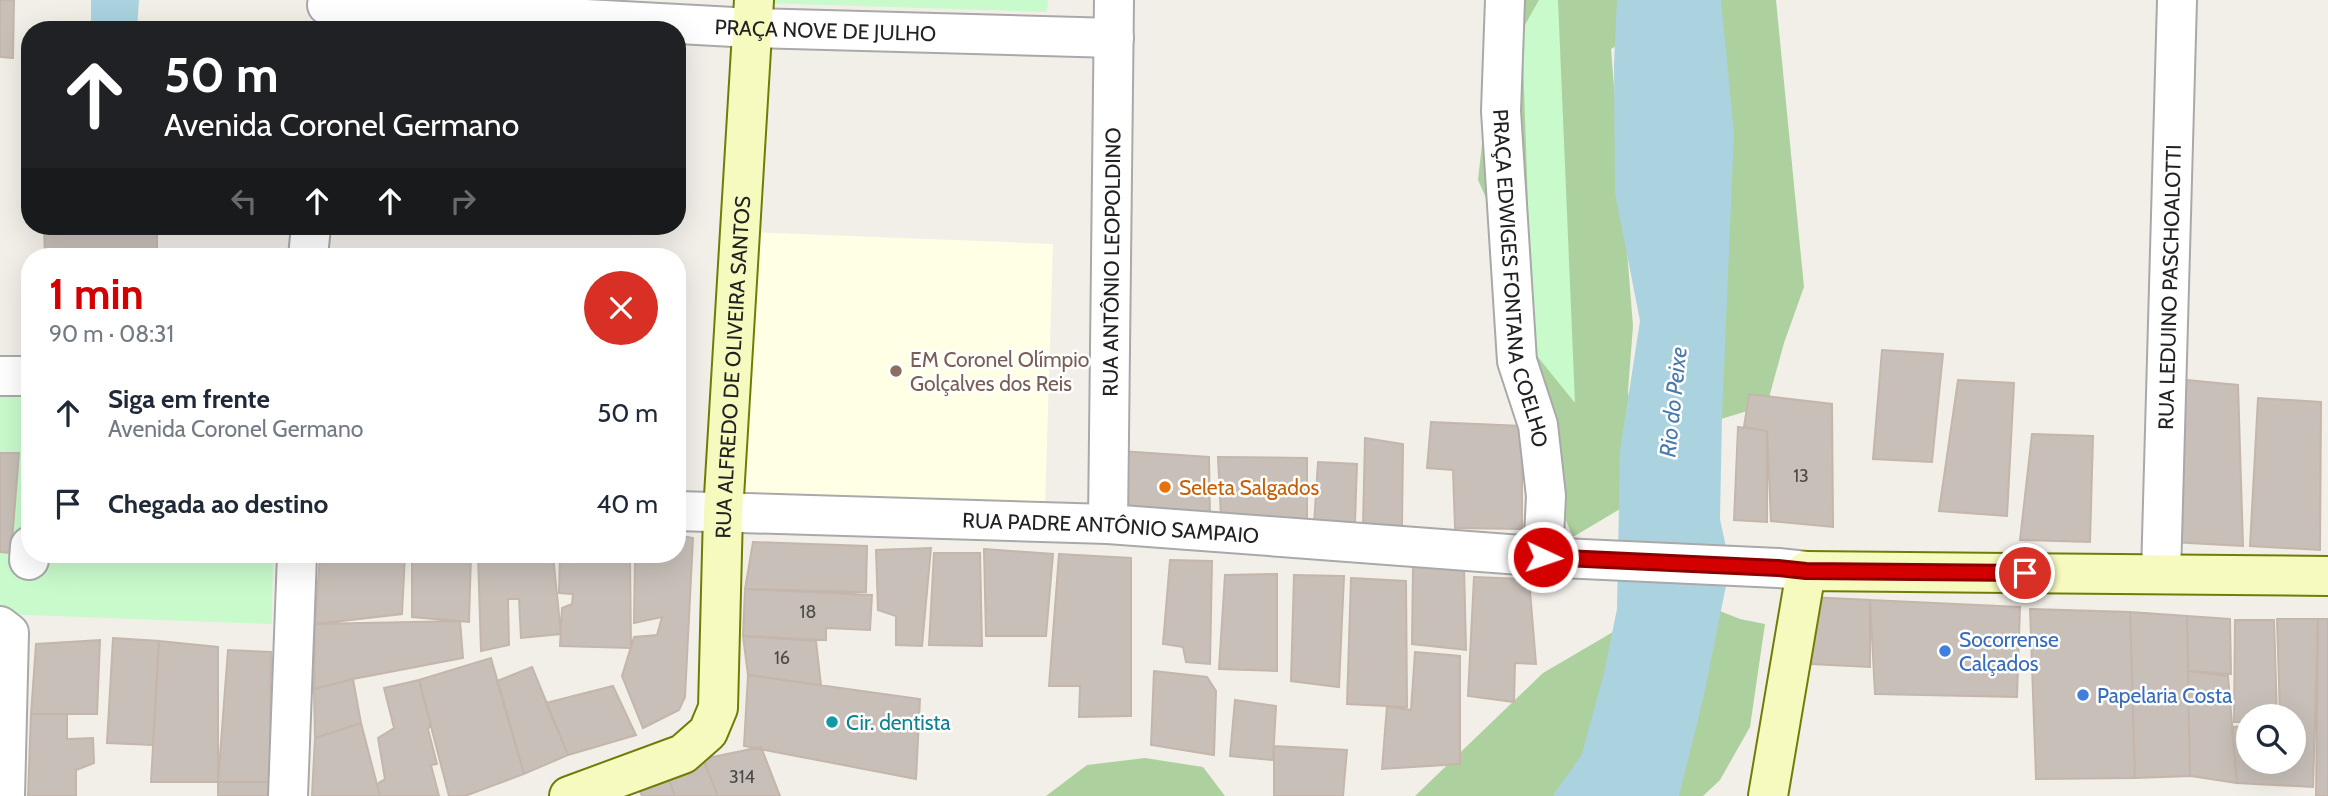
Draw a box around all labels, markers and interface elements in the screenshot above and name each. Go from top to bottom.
street label: PRAÇA NOVE DE JULHO [714,13,936,46]
text: 50 m [164,45,279,104]
icon: ahead [49,49,140,140]
text: Avenida Coronel Germano [164,105,519,144]
street label: PRAÇA EDWIGES FONTANA COELHO [1488,108,1553,448]
street label: RUA ANTÔNIO LEOPOLDINO [1097,127,1125,397]
street label: RUA LEDUINO PASCHOALOTTI [2153,144,2185,430]
icon: left [225,182,263,220]
icon: ahead [298,182,336,220]
icon: ahead [371,182,409,220]
icon: right [444,182,482,220]
street label: RUA ALFREDO DE OLIVEIRA SANTOS [710,195,755,539]
text: 1 min [49,268,144,320]
button: close [584,271,658,345]
text: 90 m · 08:31 [49,320,174,348]
water label: Rio do Peixe [1653,345,1693,459]
place label: EM Coronel Olímpio Golçalves dos Reis [910,347,1089,396]
marker: EM Coronel Olímpio Golçalves dos Reis [888,363,904,379]
text: Siga em frente [108,383,270,415]
icon: ahead [49,394,87,432]
text: 50 m [597,397,658,429]
text: Avenida Coronel Germano [108,415,363,443]
house number: 13 [1793,465,1809,487]
place label: Seleta Salgados [1179,475,1320,500]
marker: Seleta Salgados [1157,479,1173,495]
icon: arrive [49,485,87,523]
text: Chegada ao destino [108,488,328,520]
text: 40 m [596,488,658,520]
street label: RUA PADRE ANTÔNIO SAMPAIO [962,507,1260,548]
position arrow [1506,520,1580,594]
pin [1995,543,2055,603]
icon: arrive [2006,554,2044,592]
house number: 18 [800,601,816,623]
place label: Socorrense Calçados [1959,627,2059,676]
marker: Socorrense Calçados [1937,643,1953,659]
house number: 16 [774,647,790,669]
place label: Papelaria Costa [2097,683,2232,708]
marker: Papelaria Costa [2075,687,2091,703]
map controls [2236,704,2306,774]
button: search [2236,704,2306,774]
place label: Cir. dentista [846,710,951,735]
marker: Cir. dentista [824,714,840,730]
house number: 314 [729,766,755,788]

